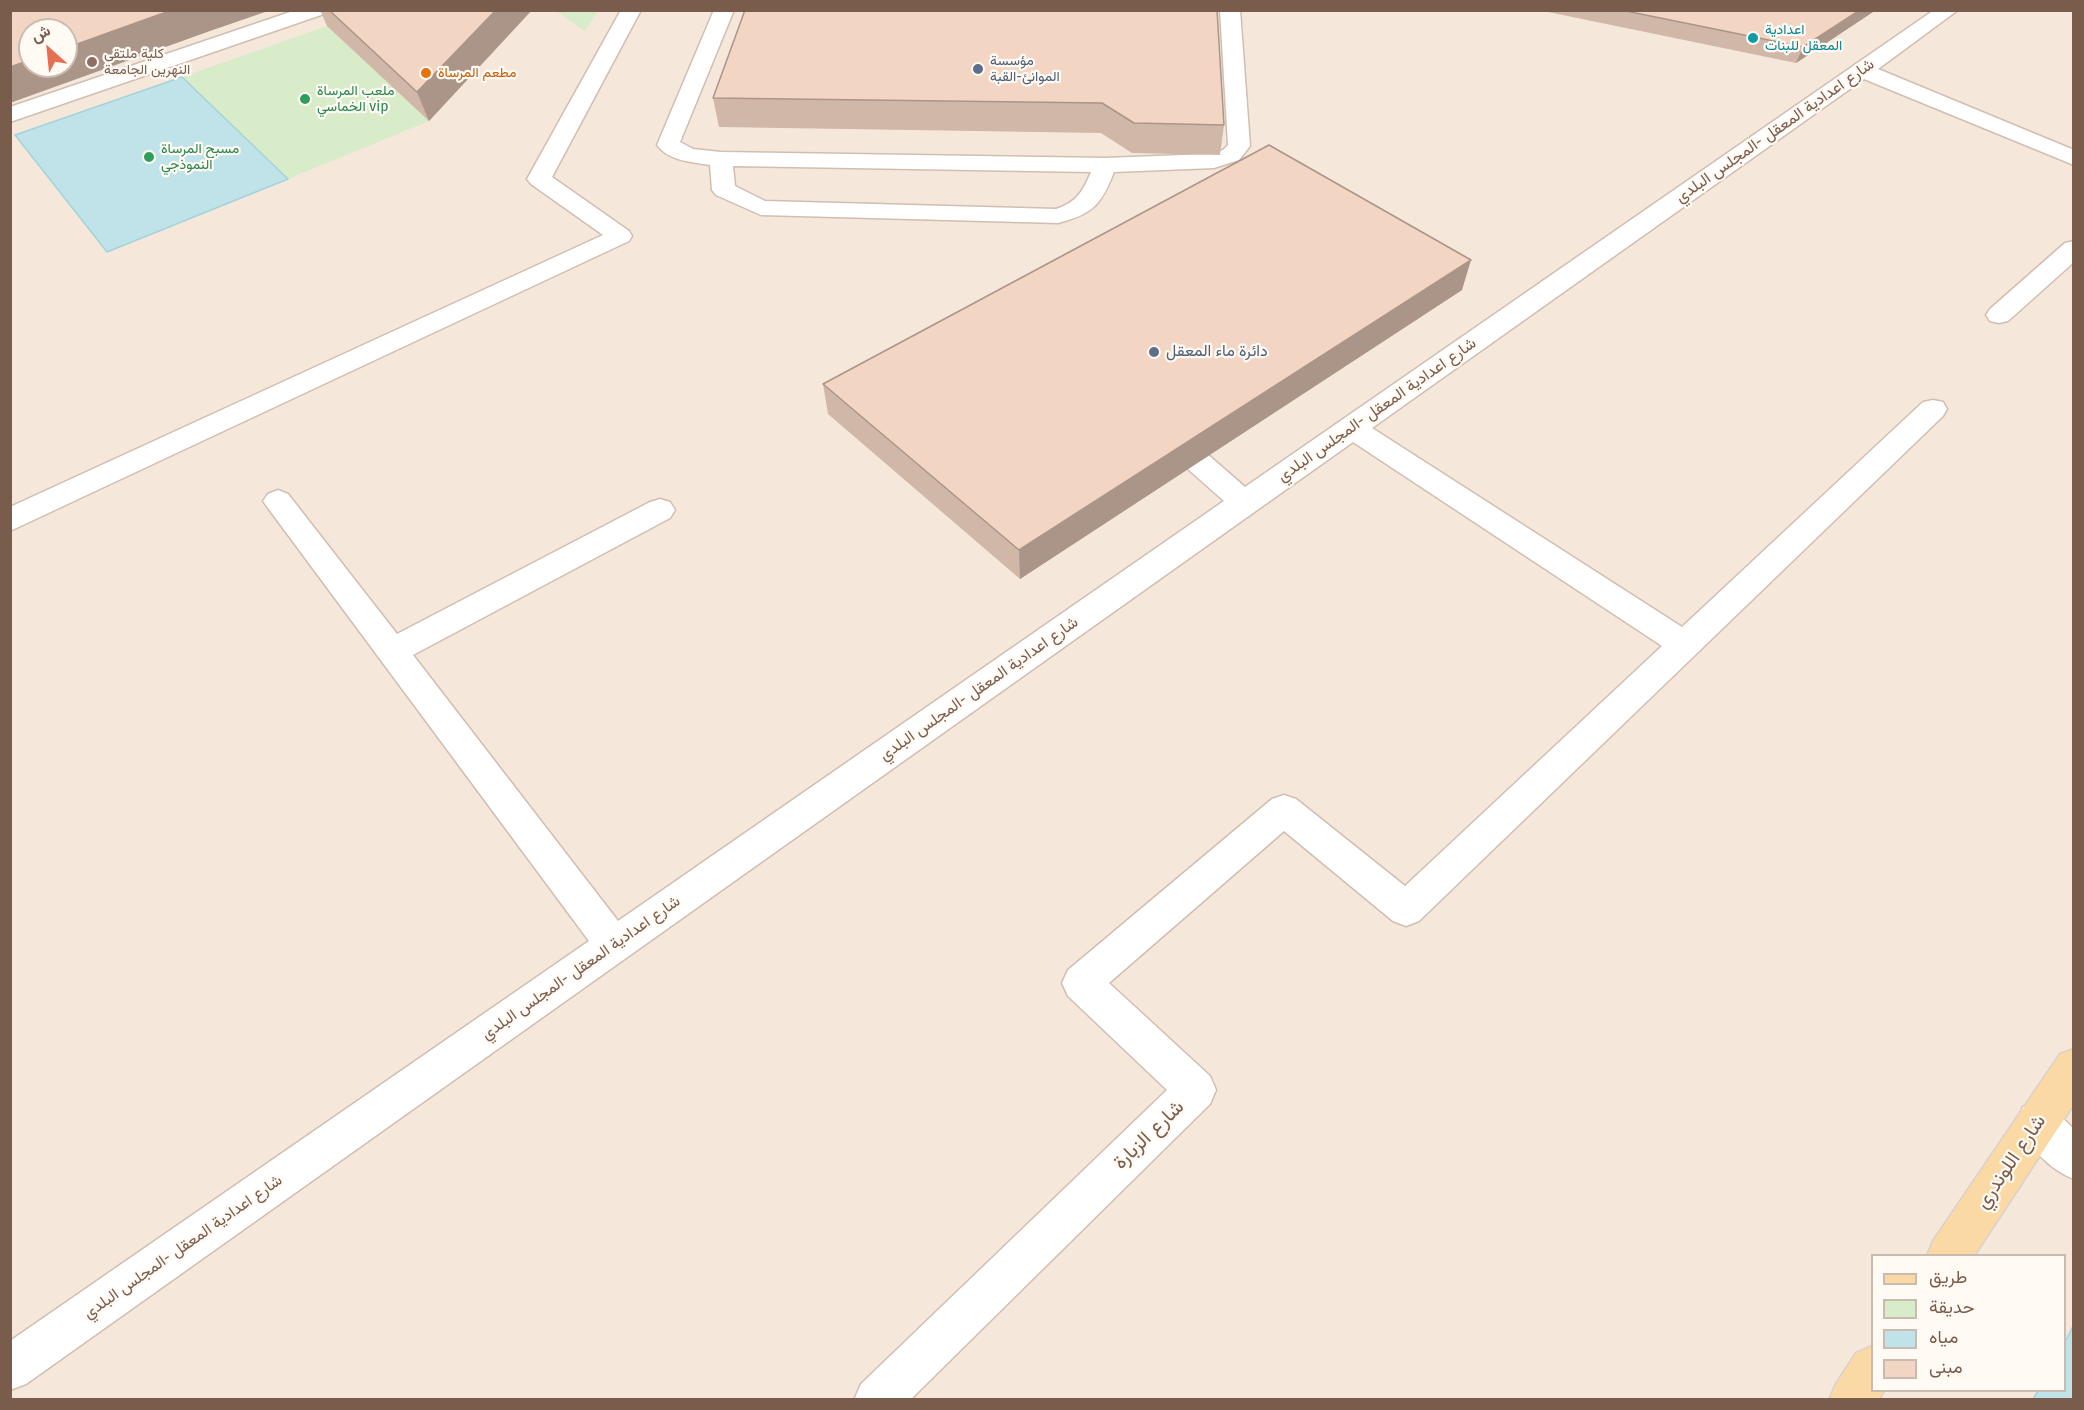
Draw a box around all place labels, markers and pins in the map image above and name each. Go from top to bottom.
place label: اعدادية المعقل للبنات [1765,22,1842,54]
marker: اعدادية المعقل للبنات [1746,31,1760,45]
place label: كلية ملتقى النهرين الجامعة [104,46,190,78]
place label: مؤسسة الموانئ-القبة [990,53,1060,86]
marker: كلية ملتقى النهرين الجامعة [85,55,99,69]
marker: مؤسسة الموانئ-القبة [971,62,985,76]
place label: مطعم المرساة [438,65,516,81]
marker: مطعم المرساة [419,66,433,80]
place label: ملعب المرساة الخماسي vip [317,83,394,116]
marker: ملعب المرساة الخماسي vip [298,92,312,106]
place label: مسبح المرساة النموذجي [161,141,239,174]
marker: مسبح المرساة النموذجي [142,150,156,164]
place label: دائرة ماء المعقل [1166,342,1268,362]
marker: دائرة ماء المعقل [1147,345,1161,359]

